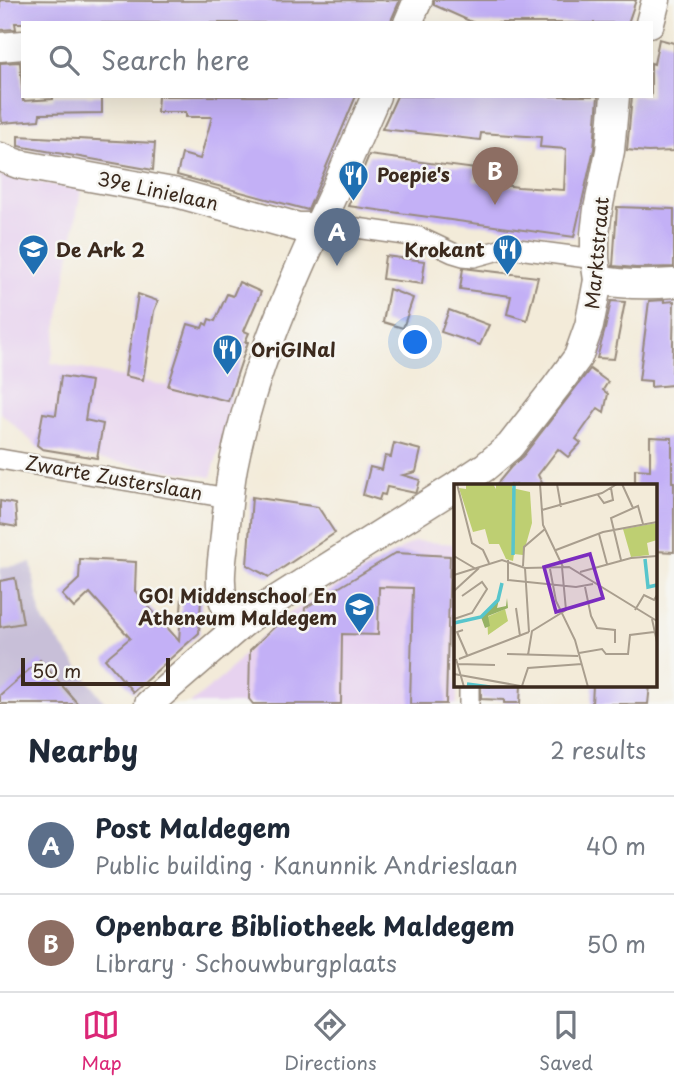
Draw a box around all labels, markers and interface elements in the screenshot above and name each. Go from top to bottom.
search box [21,21,653,98]
text: Search here [101,40,250,79]
icon: search [45,41,83,79]
pin: B [472,147,518,205]
restaurant icon: Poepie's [337,158,371,202]
place label: Poepie's [377,160,450,188]
street label: 39e Linielaan [95,164,221,217]
street label: Marktstraat [577,195,615,310]
pin: A [314,208,360,266]
school or university icon: De Ark 2 [16,233,50,277]
restaurant icon: Krokant [491,233,525,277]
place label: De Ark 2 [56,235,145,263]
place label: Krokant [404,235,485,263]
your location [398,325,432,359]
restaurant icon: OriGINal [211,333,245,377]
place label: OriGINal [251,335,335,363]
street label: Zwarte Zusterslaan [23,448,205,506]
inset map [454,484,656,687]
place label: GO! Middenschool En Atheneum Maldegem [137,581,337,631]
school or university icon: GO! Middenschool En Atheneum Maldegem [343,590,377,634]
scale bar [21,655,170,687]
text: 50 m [32,656,81,684]
text: Nearby [28,727,138,772]
text: 2 results [550,732,646,767]
text: Post Maldegem [95,808,291,847]
text: A [42,828,60,863]
text: 40 m [586,828,646,863]
text: Public building · Kanunnik Andrieslaan [95,847,518,882]
text: Openbare Bibliotheek Maldegem [95,906,515,945]
text: B [43,926,59,961]
text: 50 m [586,926,646,961]
text: Library · Schouwburgplaats [95,945,397,980]
tab: Map [81,1006,122,1076]
tab: Directions [284,1006,377,1076]
tab: Saved [539,1006,593,1076]

